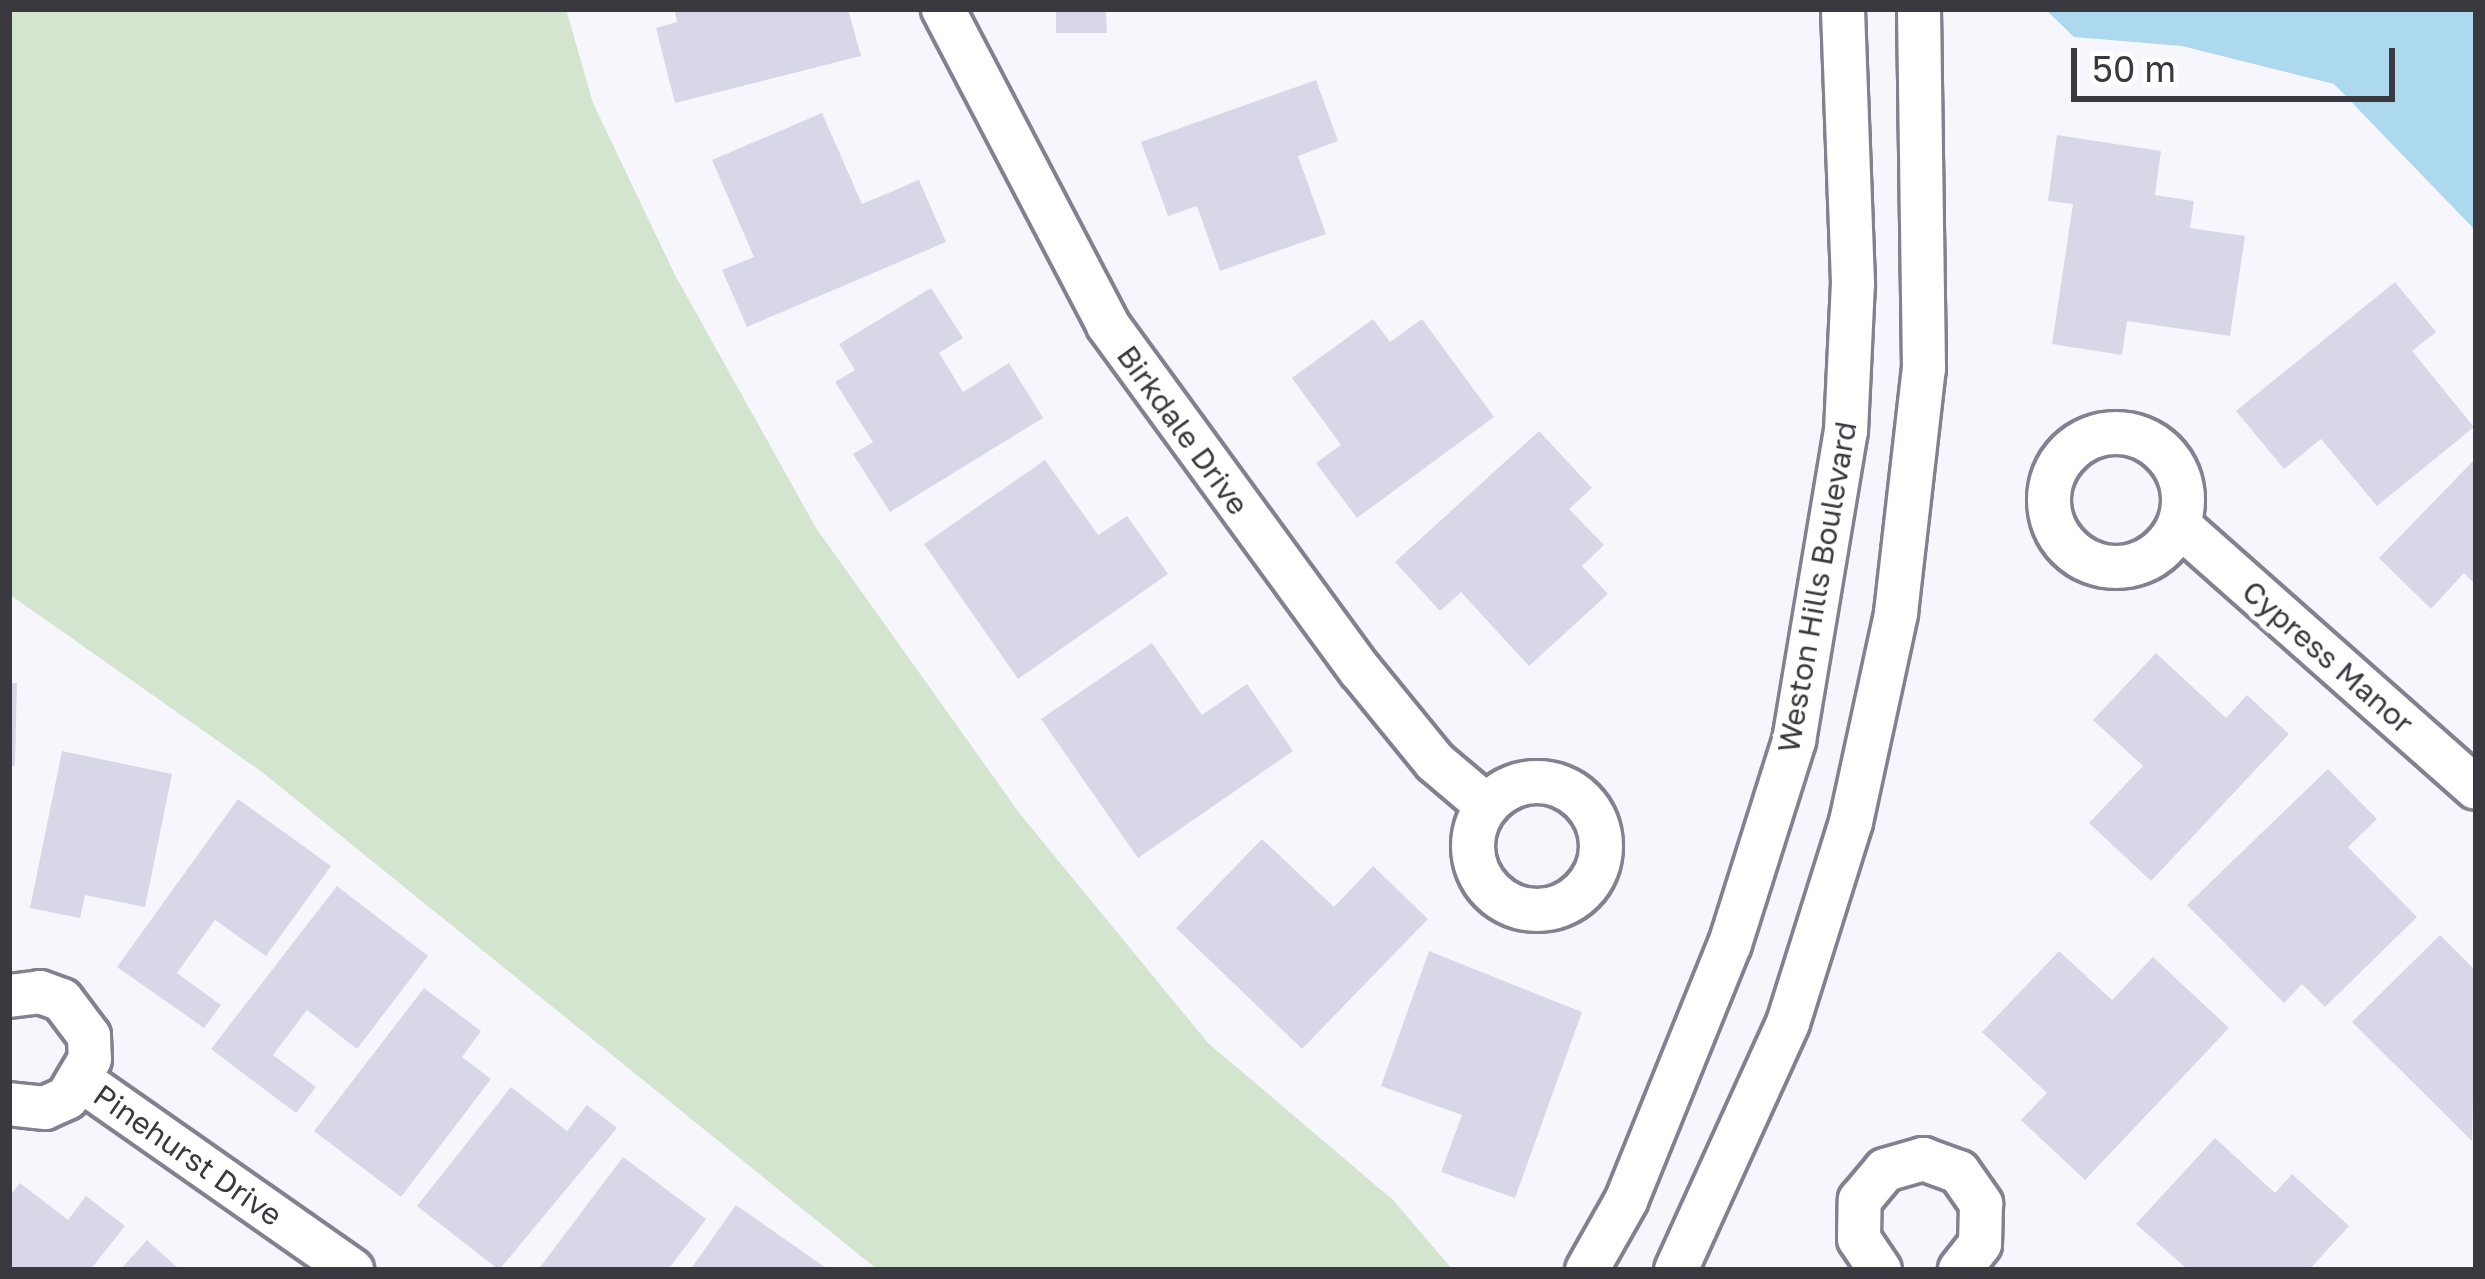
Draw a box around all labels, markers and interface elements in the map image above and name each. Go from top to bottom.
scale bar [2077,24,2401,98]
text: 50 m [2092,47,2176,90]
street label: Birkdale Drive [1110,338,1256,522]
street label: Weston Hills Boulevard [1770,419,1864,755]
street label: Cypress Manor [2235,573,2421,741]
street label: Pinehurst Drive [87,1077,289,1233]

